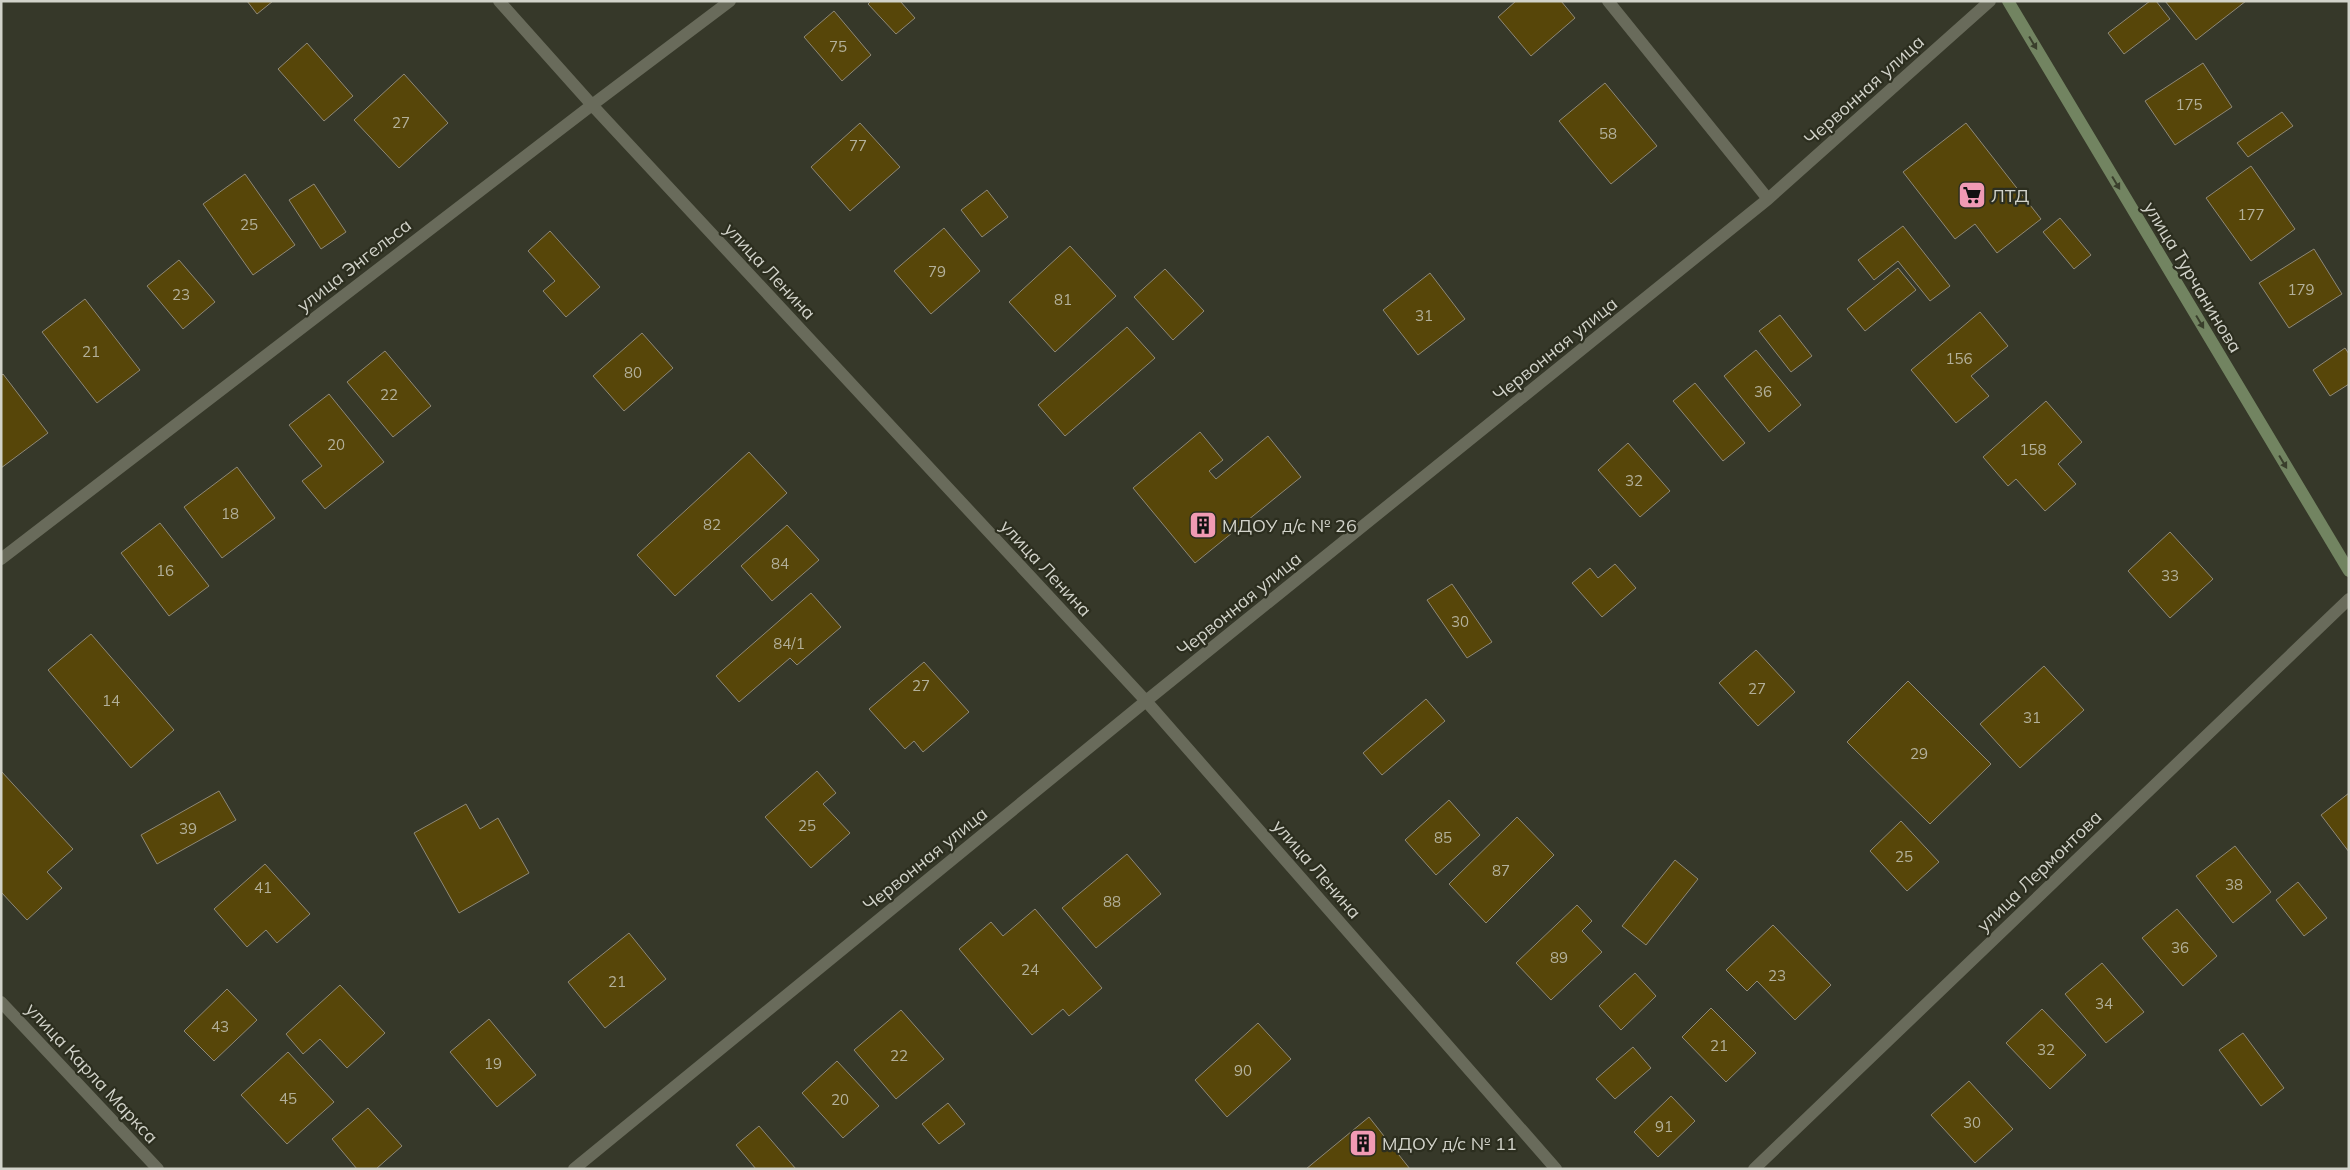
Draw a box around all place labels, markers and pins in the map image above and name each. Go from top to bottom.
supermarket icon: ЛТД [1957,180,1987,210]
place label: ЛТД [1991,184,2030,207]
building icon: МДОУ д/с № 26 [1188,510,1218,540]
place label: МДОУ д/с № 26 [1222,514,1357,537]
building icon: МДОУ д/с № 11 [1348,1128,1378,1158]
place label: МДОУ д/с № 11 [1382,1132,1517,1155]

